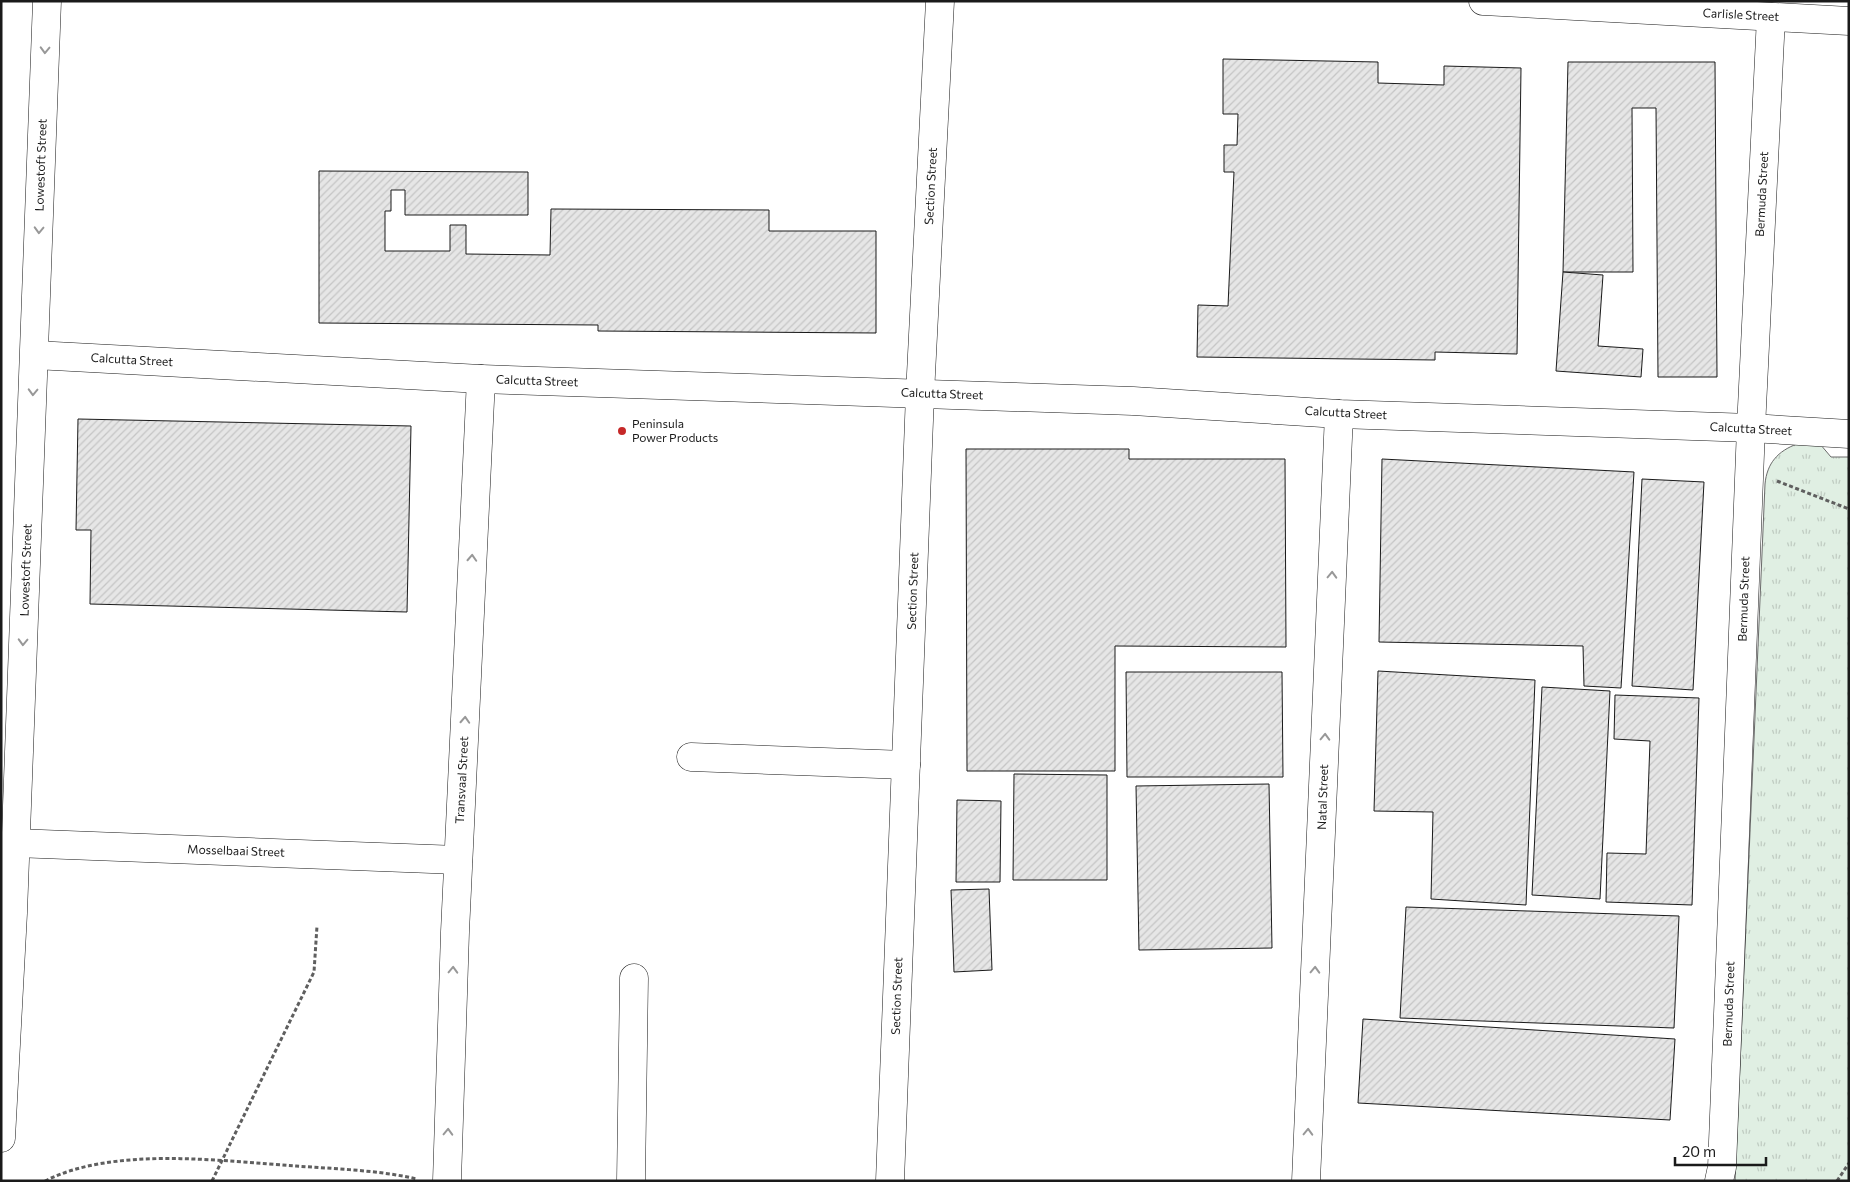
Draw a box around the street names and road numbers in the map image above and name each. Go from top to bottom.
street label: Carlisle Street [1702,5,1780,23]
street label: Lowestoft Street [31,118,49,212]
street label: Section Street [921,147,939,225]
street label: Bermuda Street [1752,151,1770,237]
street label: Calcutta Street [90,350,174,368]
street label: Calcutta Street [496,372,579,388]
street label: Calcutta Street [901,385,984,401]
street label: Calcutta Street [1304,403,1388,421]
street label: Calcutta Street [1709,419,1793,437]
street label: Lowestoft Street [16,523,34,617]
street label: Section Street [904,552,920,630]
street label: Bermuda Street [1735,556,1751,642]
street label: Transvaal Street [452,736,470,824]
street label: Natal Street [1314,764,1330,830]
street label: Mosselbaai Street [187,841,285,859]
street label: Section Street [888,957,904,1035]
street label: Bermuda Street [1720,961,1736,1047]

